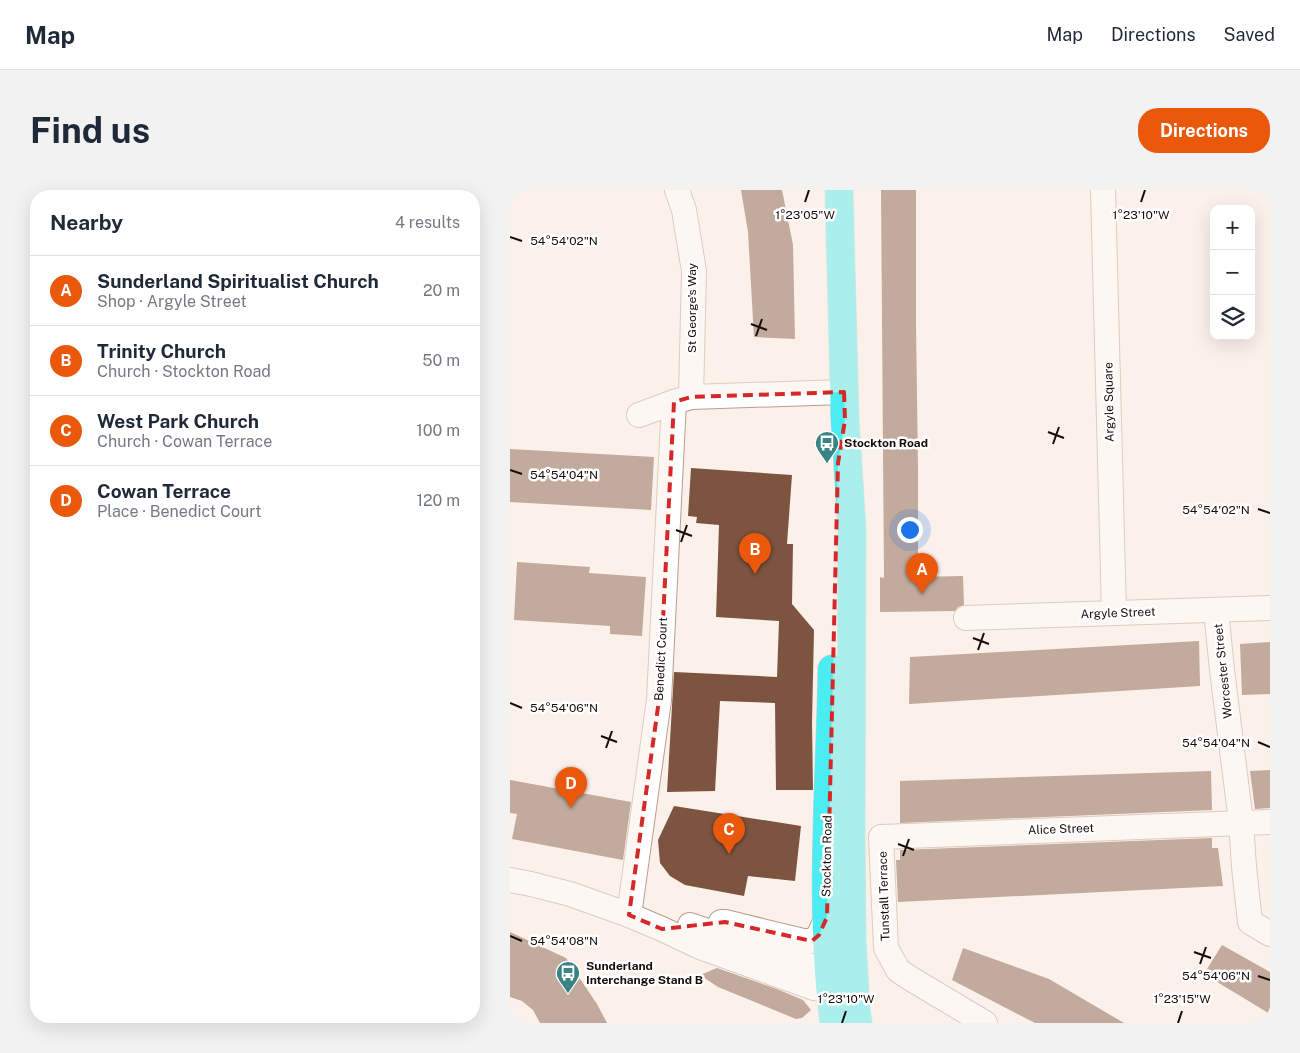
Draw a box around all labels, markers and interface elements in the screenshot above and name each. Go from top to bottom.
text: Map [25,21,75,49]
text: Map [1046,24,1083,45]
text: Directions [1111,24,1196,45]
text: Saved [1224,24,1275,45]
button: Directions [1138,108,1270,153]
text: Find us [30,110,150,151]
map controls [1210,205,1255,340]
button: + [1210,205,1255,250]
text: 1°23'05"W [775,208,835,222]
text: 1°23'10"W [1113,208,1170,222]
text: Nearby [50,210,123,235]
text: 4 results [395,213,460,232]
text: 54°54'02"N [530,234,598,248]
button: − [1210,250,1255,295]
street label: St George's Way [685,262,699,353]
text: Sunderland Spiritualist Church [97,270,379,292]
text: A [60,281,72,300]
text: 20 m [423,281,460,300]
text: Shop · Argyle Street [97,292,247,311]
button: layers [1210,295,1255,340]
text: Trinity Church [97,340,226,362]
text: B [61,351,71,370]
text: 50 m [422,351,460,370]
text: Church · Stockton Road [97,362,271,381]
street label: Argyle Square [1101,362,1117,442]
text: West Park Church [97,410,259,432]
text: C [60,421,72,440]
text: 100 m [416,421,460,440]
bus stop icon: Stockton Road [814,430,840,464]
text: Church · Cowan Terrace [97,432,272,451]
place label: Stockton Road [844,436,928,450]
text: 54°54'04"N [530,468,598,482]
text: Cowan Terrace [97,480,231,502]
text: D [60,491,72,510]
text: 120 m [416,491,460,510]
text: Place · Benedict Court [97,502,262,521]
text: 54°54'02"N [1182,503,1250,517]
your location [897,517,923,543]
pin: B [739,533,771,574]
pin: A [906,553,938,594]
street label: Argyle Street [1080,605,1156,621]
street label: Benedict Court [652,616,670,701]
street label: Worcester Street [1211,622,1235,719]
text: 54°54'06"N [530,701,598,715]
text: 54°54'04"N [1182,736,1250,750]
pin: D [555,767,587,808]
pin: C [713,813,745,854]
street label: Stockton Road [819,815,835,897]
street label: Alice Street [1028,821,1095,837]
street label: Tunstall Terrace [875,851,893,941]
text: 54°54'08"N [530,934,598,948]
place label: Sunderland Interchange Stand B [586,959,703,987]
bus stop icon: Sunderland Interchange Stand B [555,960,581,994]
text: 54°54'06"N [1182,969,1250,983]
text: 1°23'10"W [818,992,875,1006]
text: 1°23'15"W [1153,992,1211,1006]

